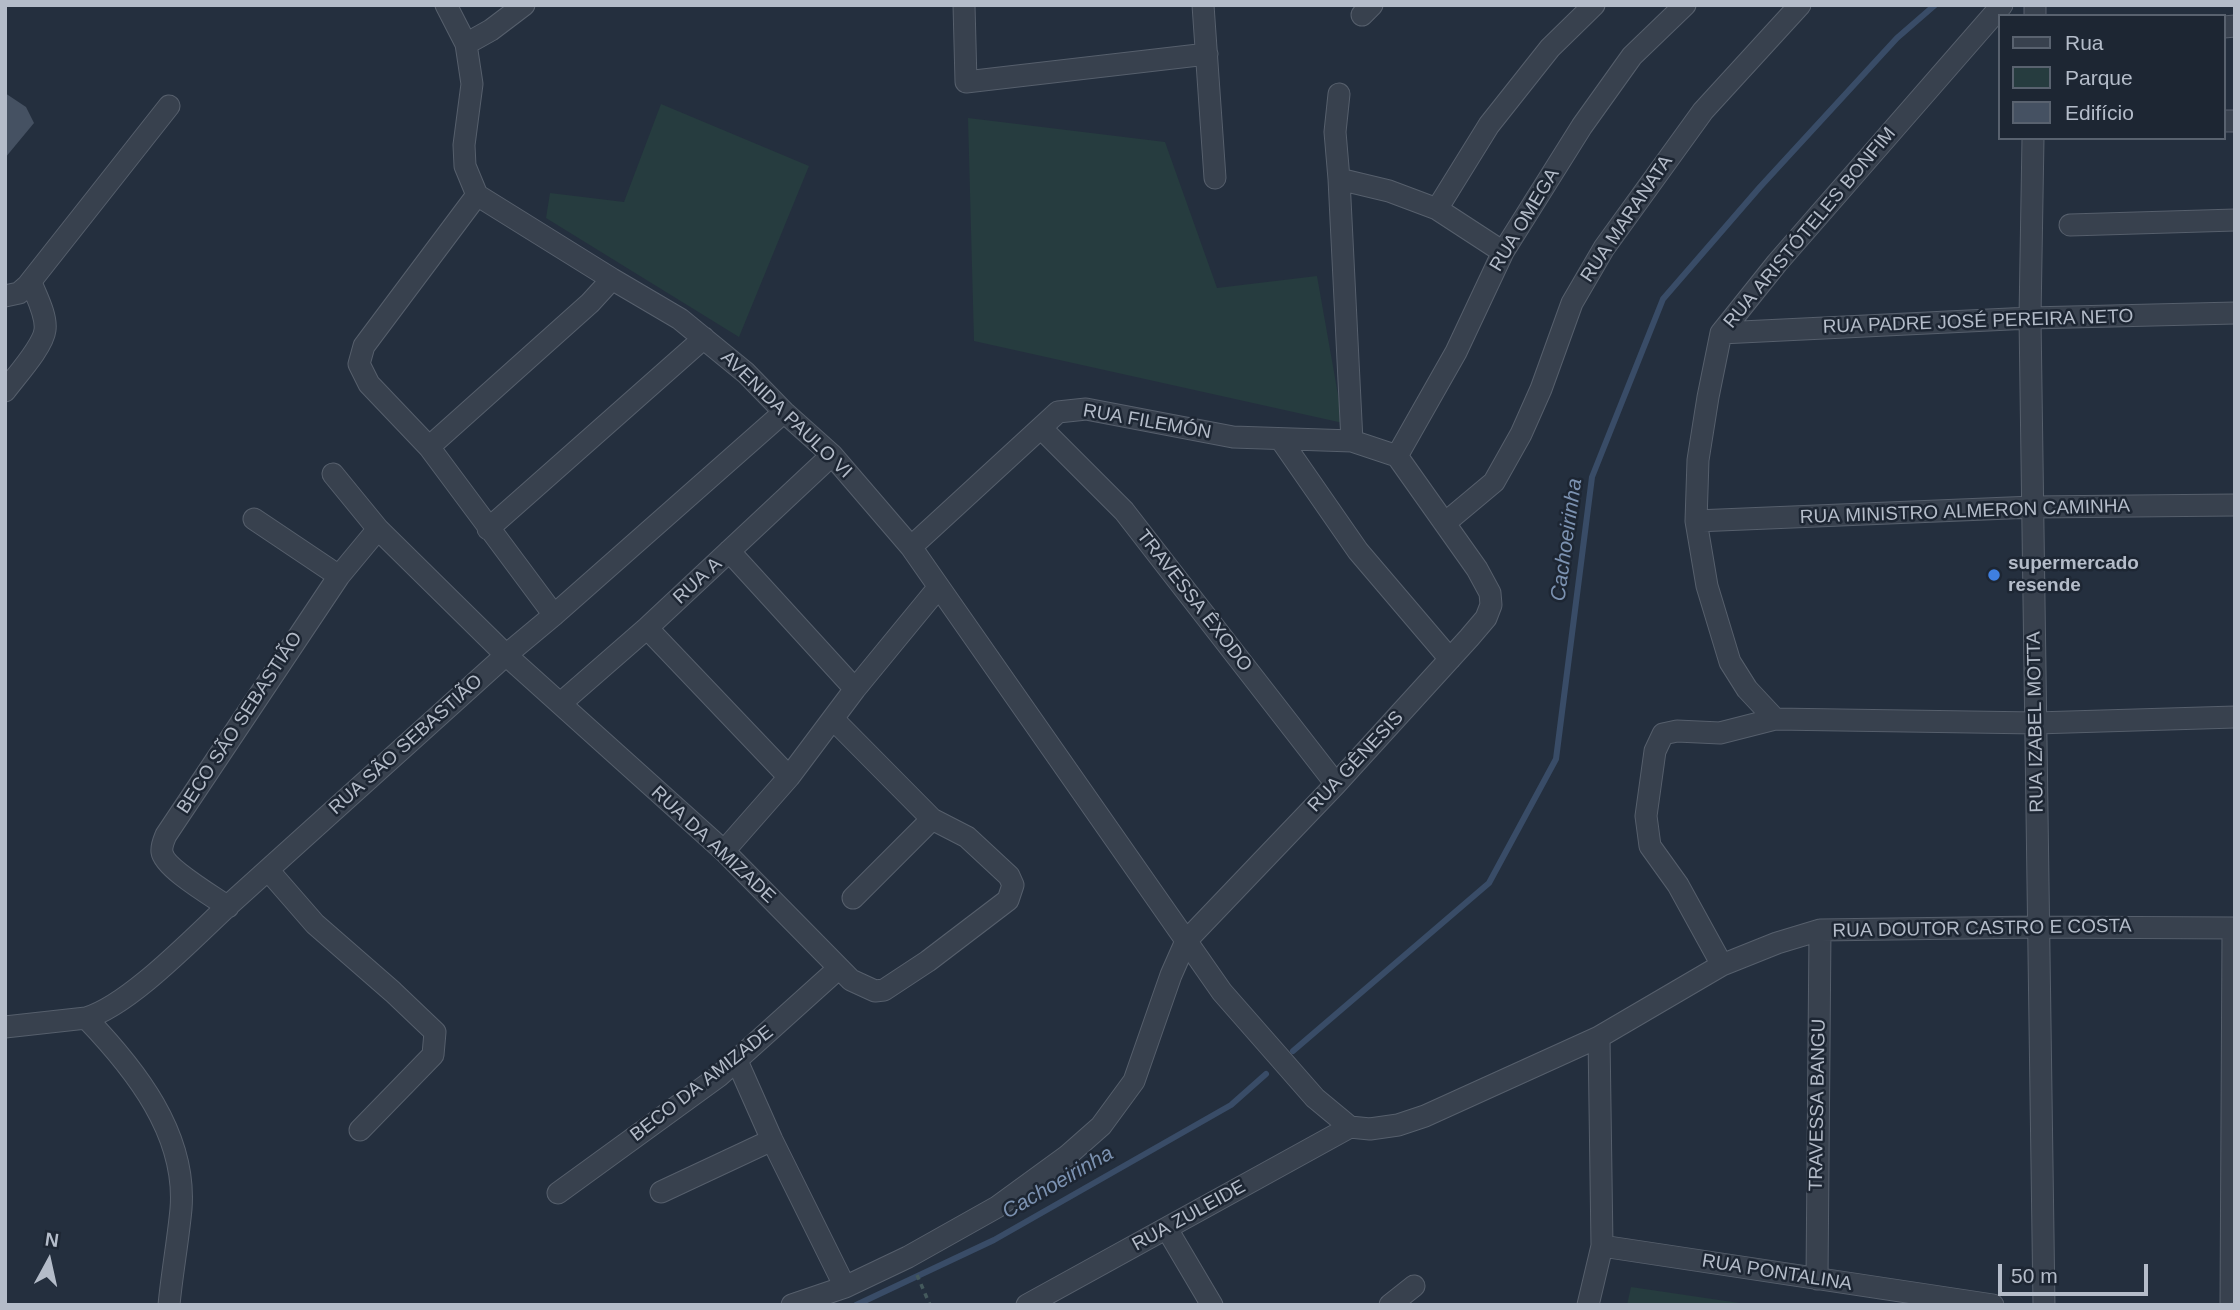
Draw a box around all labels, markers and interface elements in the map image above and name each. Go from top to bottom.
legend [1998,14,2226,140]
text: Rua [2065,31,2104,54]
text: Parque [2065,66,2133,89]
text: Edifício [2065,101,2134,124]
street label: RUA ARISTÓTELES BONFIM [1719,123,1901,333]
street label: RUA MARANATA [1576,151,1678,287]
street label: RUA OMEGA [1485,164,1565,276]
street label: RUA PADRE JOSÉ PEREIRA NETO [1822,305,2134,339]
street label: AVENIDA PAULO VI [716,347,856,483]
street label: RUA FILEMÓN [1081,399,1213,445]
water label: Cachoeirinha [1546,477,1588,603]
street label: RUA MINISTRO ALMERON CAMINHA [1799,495,2131,529]
street label: TRAVESSA ÊXODO [1131,525,1257,677]
street label: RUA A [669,553,727,609]
place label: supermercado resende [2008,553,2139,597]
marker: supermercado resende [1986,567,2002,583]
street label: BECO SÃO SEBASTIÃO [173,628,307,818]
street label: RUA IZABEL MOTTA [2023,631,2049,813]
street label: RUA SÃO SEBASTIÃO [325,670,487,820]
street label: RUA GÊNESIS [1303,707,1409,817]
street label: RUA DA AMIZADE [646,782,780,908]
street label: RUA DOUTOR CASTRO E COSTA [1832,915,2132,943]
street label: TRAVESSA BANGU [1805,1018,1831,1192]
street label: BECO DA AMIZADE [626,1021,778,1147]
water label: Cachoeirinha [998,1141,1118,1225]
street label: RUA ZULEIDE [1129,1176,1249,1256]
north arrow [14,1226,84,1296]
text: N [44,1228,60,1251]
street label: RUA PONTALINA [1700,1250,1854,1296]
scale bar [2002,1250,2152,1294]
text: 50 m [2011,1264,2058,1287]

